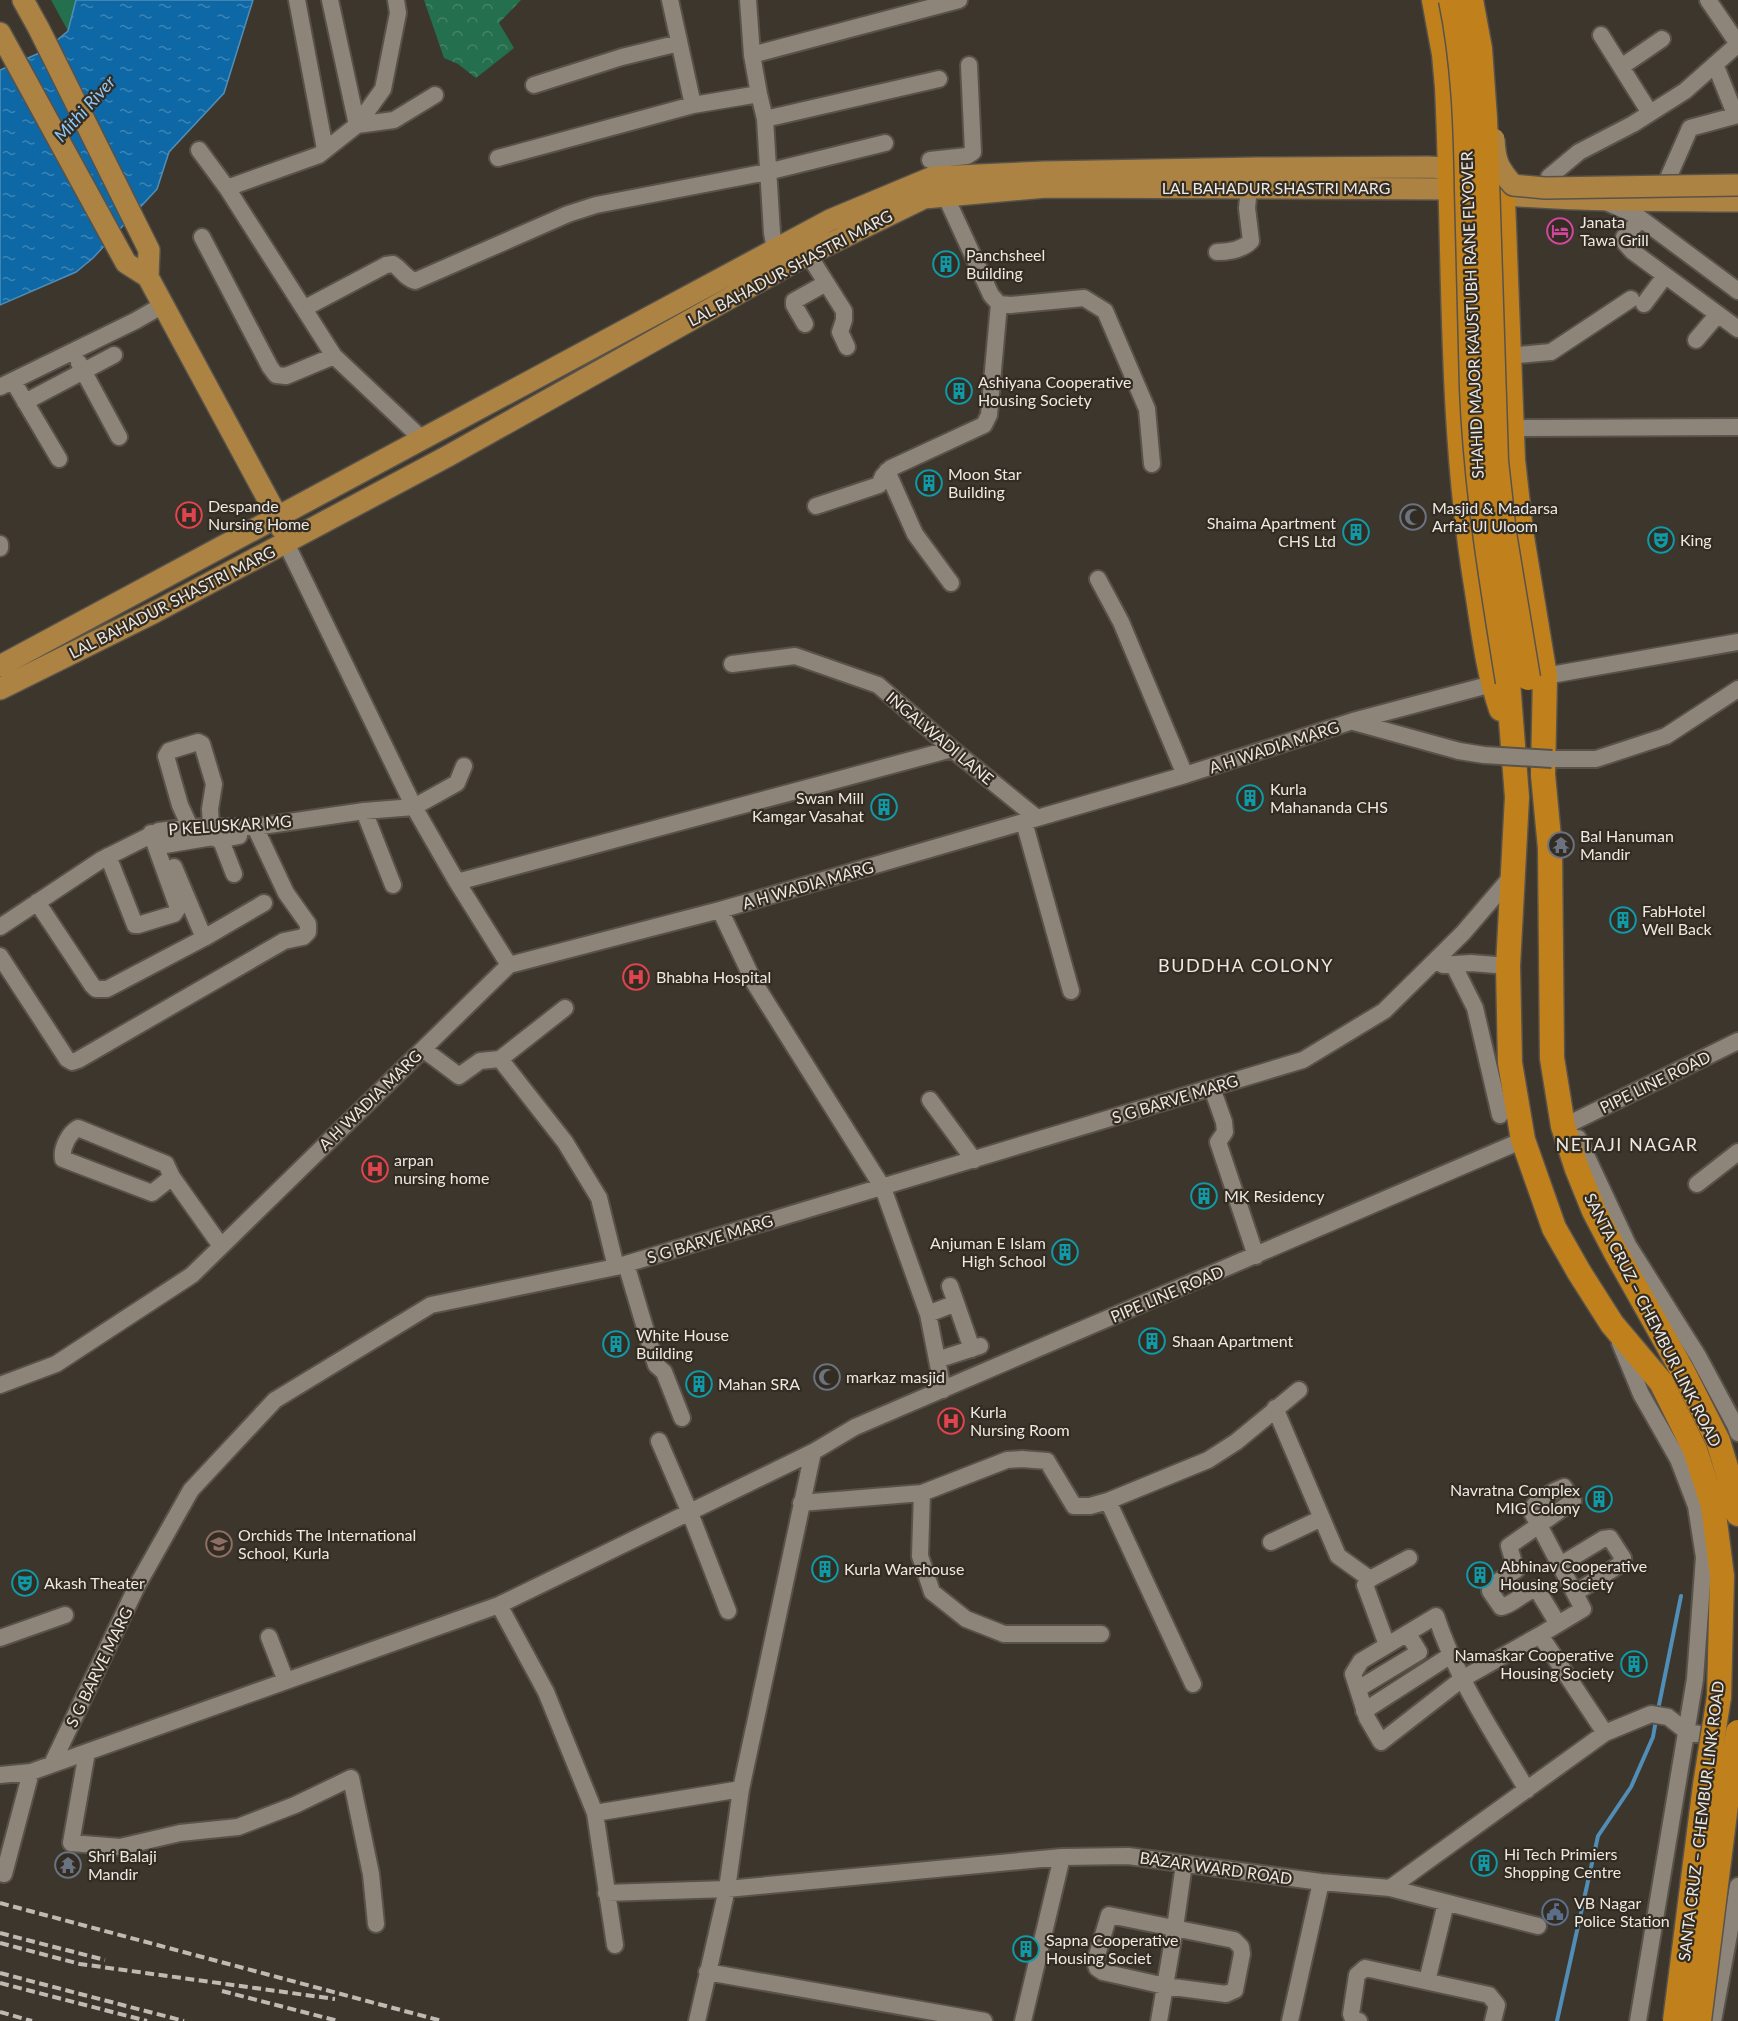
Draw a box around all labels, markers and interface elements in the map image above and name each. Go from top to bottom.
water label: Mithi River [49,70,120,146]
street label: SHAHID MAJOR KAUSTUBH RANE FLYOVER [1456,151,1487,479]
street label: LAL BAHADUR SHASTRI MARG [1162,178,1390,197]
street label: LAL BAHADUR SHASTRI MARG [684,205,895,330]
place label: Janata Tawa Grill [1580,212,1649,249]
hotel icon: Janata Tawa Grill [1545,216,1575,246]
place label: Panchsheel Building [966,245,1045,282]
building icon: Panchsheel Building [931,249,961,279]
place label: Ashiyana Cooperative Housing Society [978,372,1132,409]
building icon: Ashiyana Cooperative Housing Society [944,376,974,406]
place label: Moon Star Building [948,464,1022,501]
building icon: Moon Star Building [914,468,944,498]
place label: Despande Nursing Home [208,496,310,533]
place label: Masjid & Madarsa Arfat Ul Uloom [1432,498,1558,535]
hospital icon: Despande Nursing Home [174,500,204,530]
mosque icon: Masjid & Madarsa Arfat Ul Uloom [1398,502,1428,532]
place label: Shaima Apartment CHS Ltd [1207,513,1336,550]
building icon: Shaima Apartment CHS Ltd [1341,517,1371,547]
theatre icon: King [1646,525,1676,555]
place label: King [1680,530,1712,549]
street label: LAL BAHADUR SHASTRI MARG [66,541,278,662]
street label: INGALWADI LANE [883,687,998,788]
street label: A H WADIA MARG [1206,717,1341,777]
place label: Kurla Mahananda CHS [1270,779,1388,816]
building icon: Kurla Mahananda CHS [1235,783,1265,813]
place label: Swan Mill Kamgar Vasahat [752,788,864,825]
building icon: Swan Mill Kamgar Vasahat [869,792,899,822]
street label: P KELUSKAR MG [168,811,292,838]
place label: Bal Hanuman Mandir [1580,826,1674,863]
temple icon: Bal Hanuman Mandir [1546,830,1576,860]
street label: A H WADIA MARG [740,857,876,912]
place label: FabHotel Well Back [1642,901,1713,938]
building icon: FabHotel Well Back [1608,905,1638,935]
district label: BUDDHA COLONY [1158,954,1334,976]
hospital icon: Bhabha Hospital [621,962,651,992]
place label: Bhabha Hospital [656,967,771,986]
street label: A H WADIA MARG [314,1046,425,1154]
street label: PIPE LINE ROAD [1596,1047,1713,1117]
street label: S G BARVE MARG [1110,1070,1240,1127]
district label: NETAJI NAGAR [1555,1133,1699,1155]
place label: arpan nursing home [394,1150,489,1187]
hospital icon: arpan nursing home [360,1154,390,1184]
building icon: MK Residency [1189,1181,1219,1211]
place label: MK Residency [1224,1186,1325,1205]
street label: SANTA CRUZ – CHEMBUR LINK ROAD [1581,1190,1726,1450]
street label: S G BARVE MARG [645,1210,775,1267]
place label: Anjuman E Islam High School [930,1233,1046,1270]
building icon: Anjuman E Islam High School [1050,1237,1080,1267]
street label: PIPE LINE ROAD [1108,1261,1226,1326]
place label: White House Building [636,1325,729,1362]
building icon: Shaan Apartment [1137,1326,1167,1356]
building icon: White House Building [601,1329,631,1359]
place label: Shaan Apartment [1172,1331,1294,1350]
mosque icon: markaz masjid [812,1362,842,1392]
place label: markaz masjid [846,1367,945,1386]
building icon: Mahan SRA [684,1369,714,1399]
place label: Mahan SRA [718,1374,800,1393]
place label: Kurla Nursing Room [970,1402,1070,1439]
hospital icon: Kurla Nursing Room [936,1406,966,1436]
place label: Navratna Complex MIG Colony [1450,1480,1581,1517]
building icon: Navratna Complex MIG Colony [1584,1484,1614,1514]
place label: Orchids The International School, Kurla [238,1525,416,1562]
school or university icon: Orchids The International School, Kurla [204,1529,234,1559]
building icon: Kurla Warehouse [810,1554,840,1584]
place label: Abhinav Cooperative Housing Society [1500,1556,1647,1593]
place label: Kurla Warehouse [844,1559,964,1578]
building icon: Abhinav Cooperative Housing Society [1465,1560,1495,1590]
theatre icon: Akash Theater [10,1568,40,1598]
place label: Akash Theater [44,1573,145,1592]
street label: S G BARVE MARG [61,1604,136,1730]
place label: Namaskar Cooperative Housing Society [1454,1645,1615,1682]
building icon: Namaskar Cooperative Housing Society [1619,1649,1649,1679]
street label: SANTA CRUZ – CHEMBUR LINK ROAD [1674,1680,1727,1962]
place label: Hi Tech Primiers Shopping Centre [1504,1844,1621,1881]
place label: Shri Balaji Mandir [88,1846,157,1883]
street label: BAZAR WARD ROAD [1139,1847,1294,1888]
building icon: Hi Tech Primiers Shopping Centre [1469,1848,1499,1878]
temple icon: Shri Balaji Mandir [53,1850,83,1880]
place label: VB Nagar Police Station [1574,1893,1670,1930]
public building icon: VB Nagar Police Station [1540,1897,1570,1927]
place label: Sapna Cooperative Housing Societ [1046,1930,1178,1967]
building icon: Sapna Cooperative Housing Societ [1011,1934,1041,1964]

